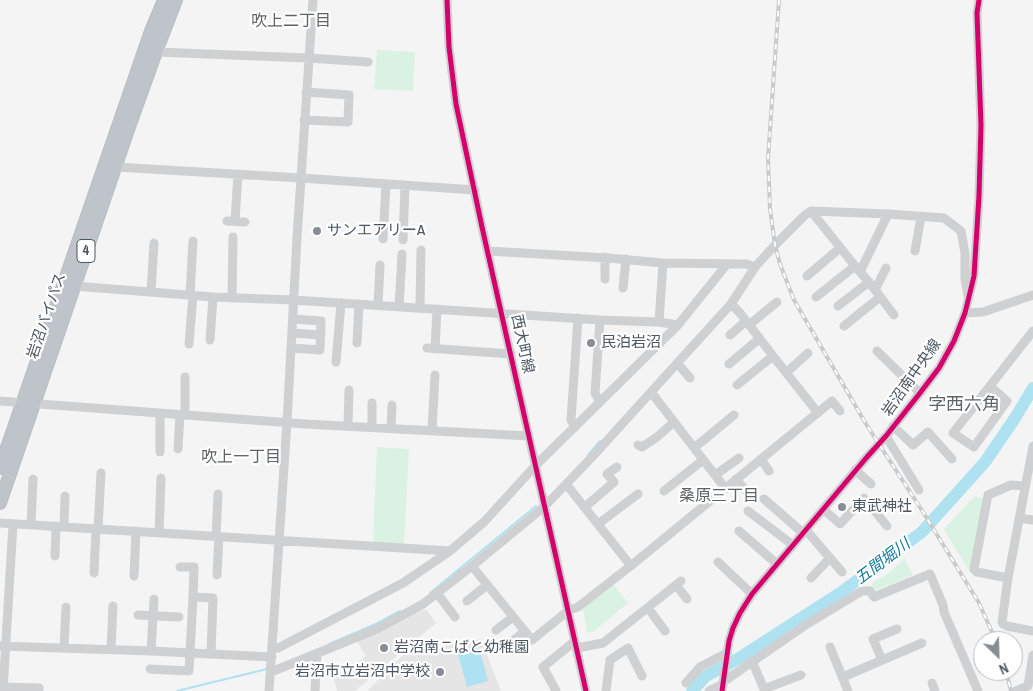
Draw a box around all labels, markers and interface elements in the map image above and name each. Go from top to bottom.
district label: 吹上二丁目 [251,12,331,32]
place label: サンエアリーA [327,222,425,240]
marker: サンエアリーA [311,225,323,237]
road number: 4 [77,240,95,262]
street label: 岩沼バイパス [24,271,70,361]
street label: 西大町線 [507,313,537,375]
place label: 民泊岩沼 [601,334,661,352]
street label: 岩沼南中央線 [879,336,945,420]
marker: 民泊岩沼 [585,337,597,349]
district label: 字西六角 [928,394,1000,416]
district label: 吹上一丁目 [201,448,281,468]
district label: 桑原三丁目 [679,487,759,507]
place label: 東武神社 [852,498,912,516]
marker: 東武神社 [836,501,848,513]
water label: 五間堀川 [852,535,914,589]
north arrow [973,631,1023,681]
place label: 岩沼南こばと幼稚園 [394,639,529,657]
marker: 岩沼南こばと幼稚園 [378,642,390,654]
text: N [996,659,1011,679]
place label: 岩沼市立岩沼中学校 [295,663,430,681]
marker: 岩沼市立岩沼中学校 [434,666,446,678]

